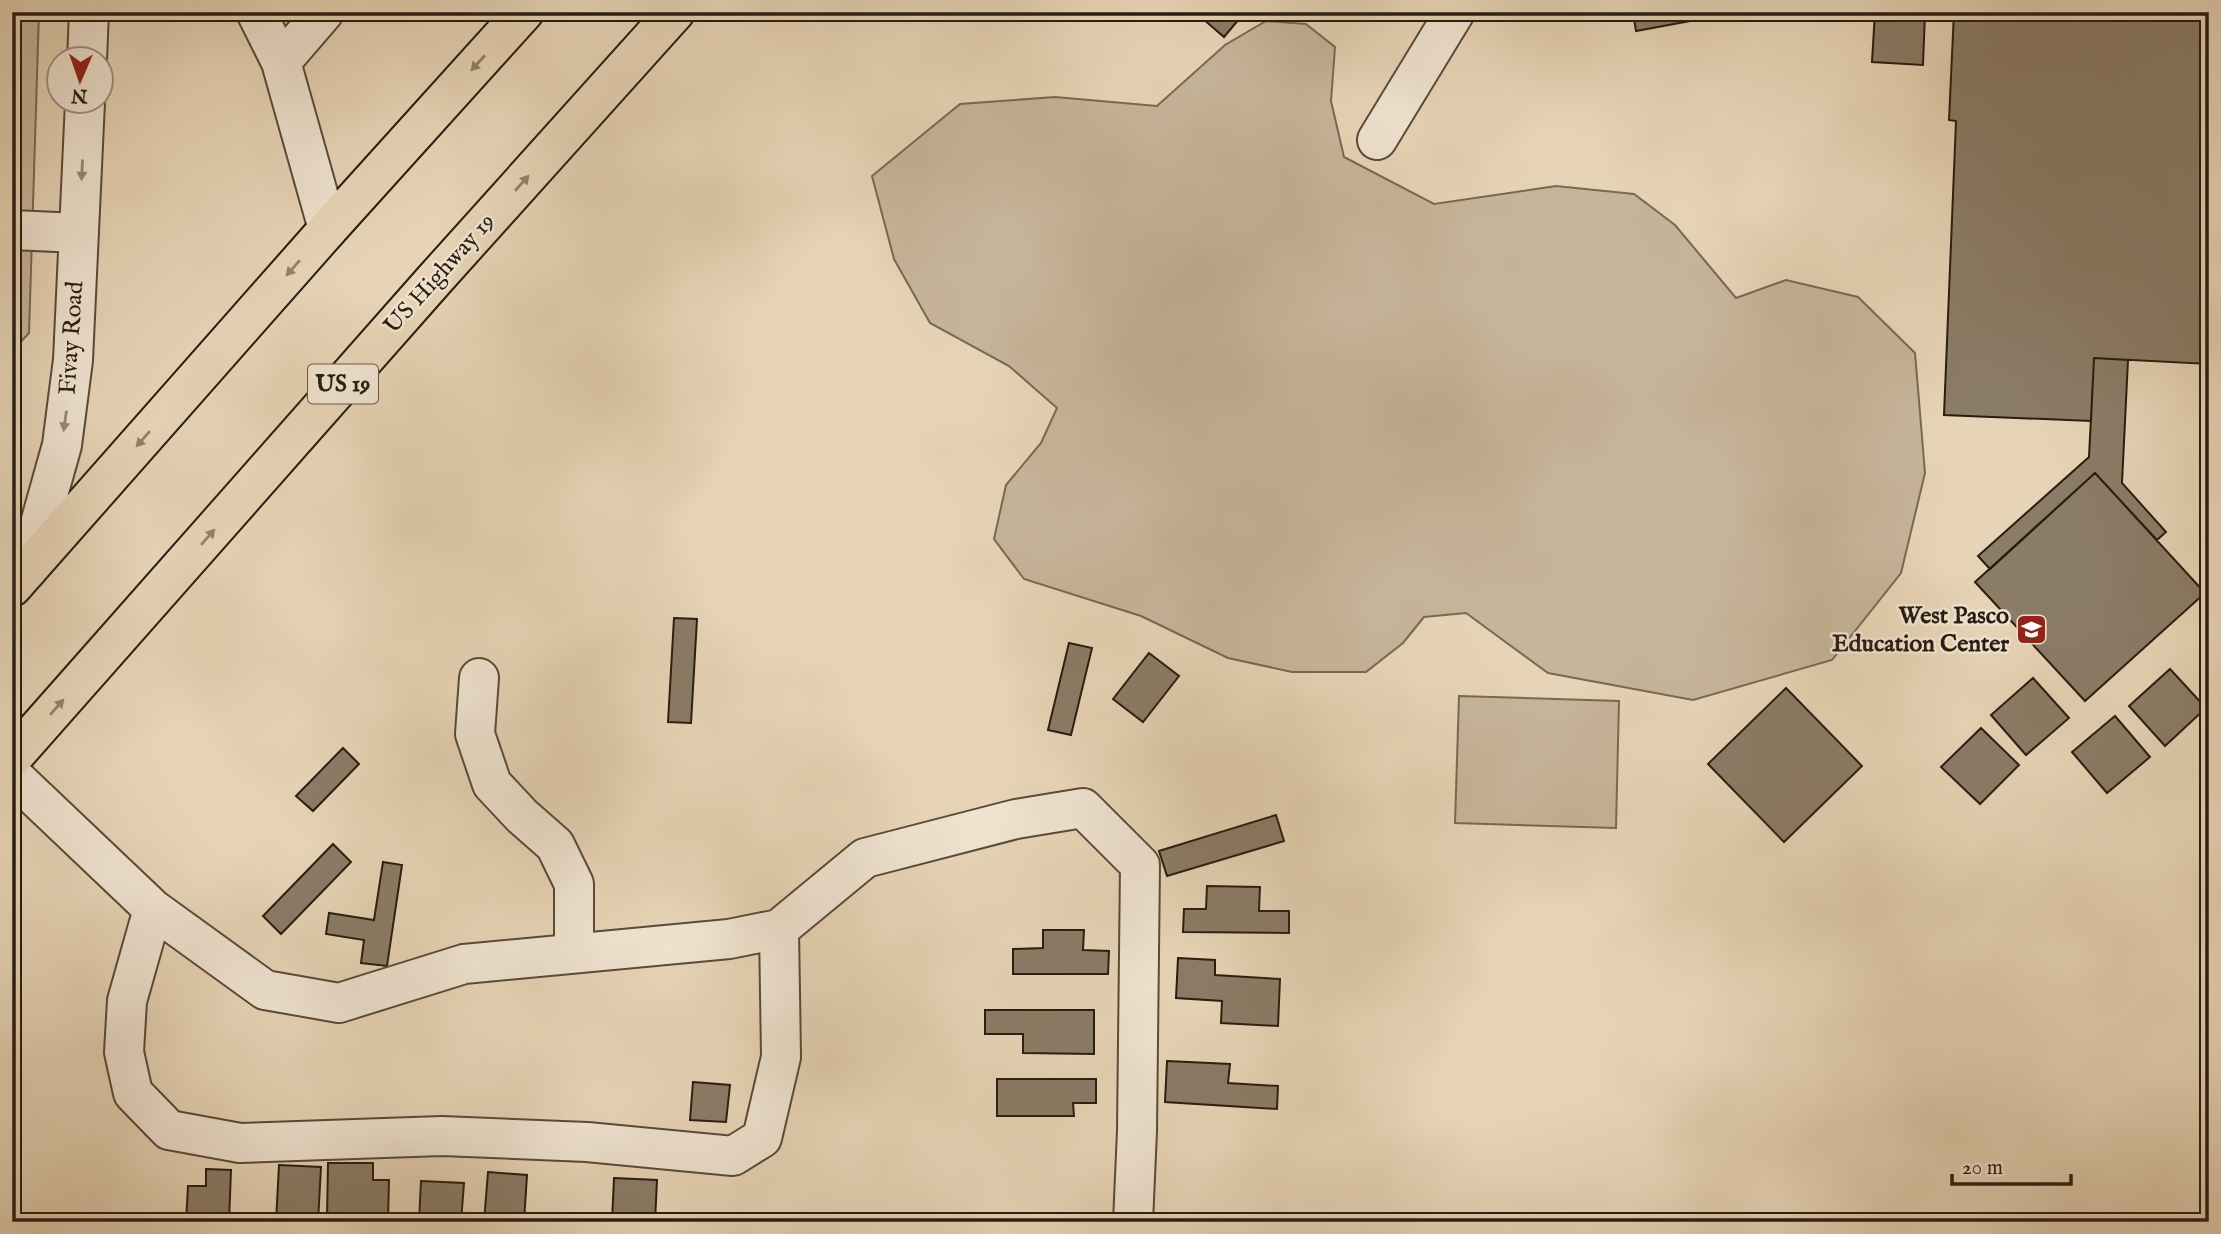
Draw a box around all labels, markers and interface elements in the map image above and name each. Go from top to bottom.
north arrow [46,46,116,116]
one-way arrow [470,54,486,72]
text: N [70,83,89,107]
one-way arrow [76,159,87,181]
one-way arrow [513,175,529,192]
street label: US Highway 19 [377,207,503,341]
one-way arrow [286,260,301,277]
street label: Fivay Road [53,280,91,396]
road number: US 19 [308,364,378,404]
one-way arrow [59,410,70,432]
one-way arrow [135,430,151,448]
one-way arrow [200,528,215,545]
place label: West Pasco Education Center [1832,601,2009,660]
school or university icon: West Pasco Education Center [2015,613,2049,647]
one-way arrow [49,699,65,716]
scale bar [1952,1143,2070,1187]
text: 20 m [1962,1155,2003,1182]

